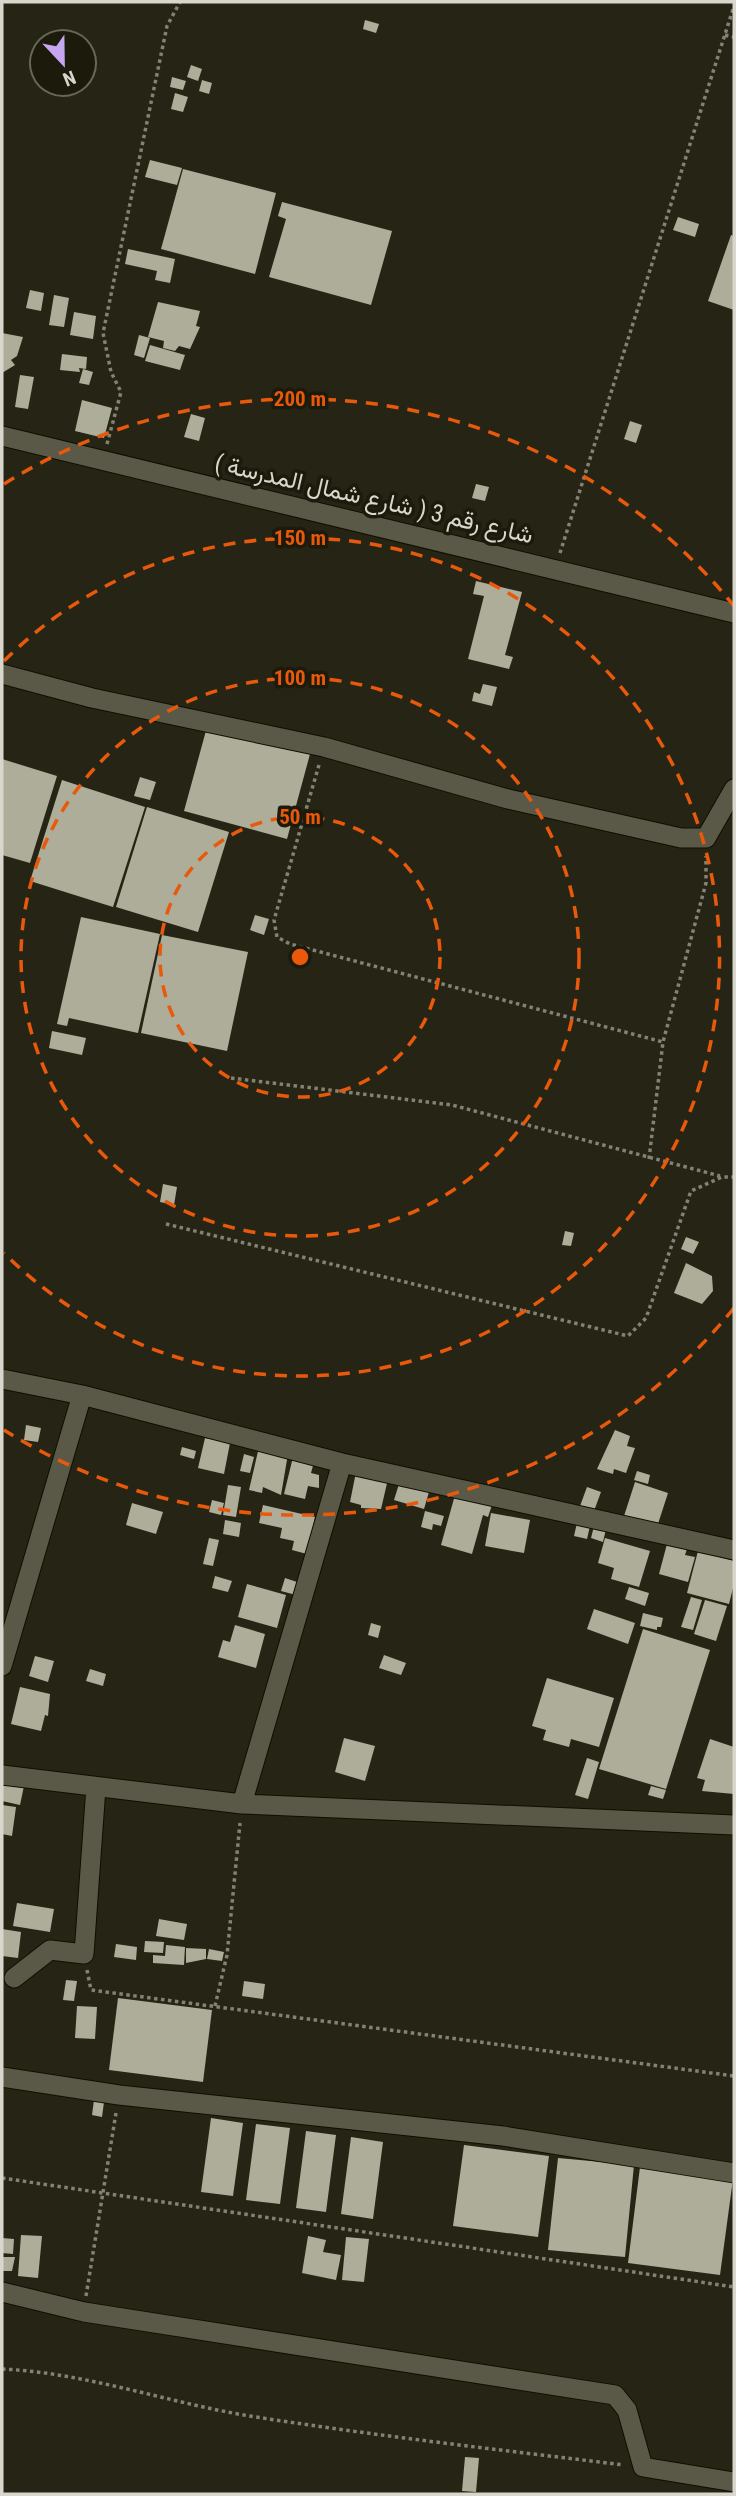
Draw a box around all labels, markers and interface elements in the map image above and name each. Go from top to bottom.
north arrow [28,28,98,98]
text: N [59,65,79,91]
text: 200 m [274,387,326,411]
street label: شارع رقم 3 ( شارع شمال المدرسة ) [212,449,536,551]
text: 150 m [274,526,326,550]
text: 100 m [274,666,326,690]
text: 50 m [279,805,321,829]
centre of rings [288,945,312,969]

